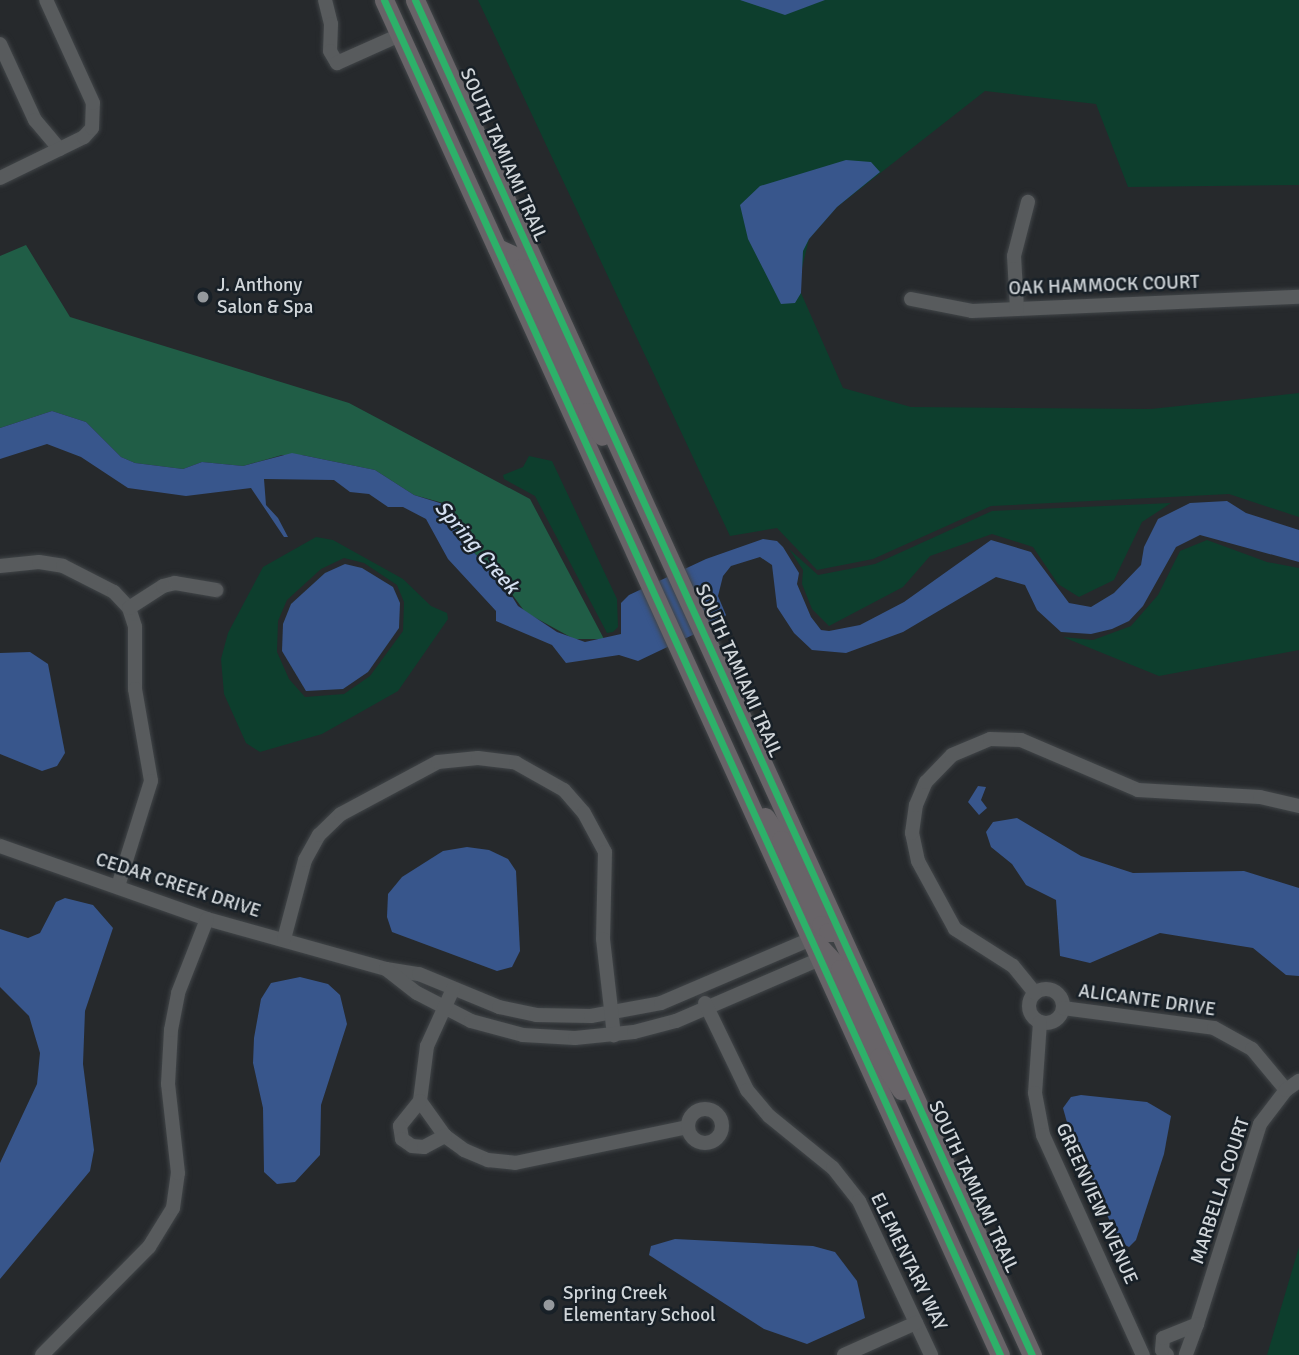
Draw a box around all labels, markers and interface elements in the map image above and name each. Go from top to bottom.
street label: SOUTH TAMIAMI TRAIL [455,65,551,245]
street label: OAK HAMMOCK COURT [1008,271,1200,301]
place label: J. Anthony Salon & Spa [217,275,313,319]
marker: J. Anthony Salon & Spa [195,289,211,305]
water label: Spring Creek [430,495,524,599]
street label: SOUTH TAMIAMI TRAIL [690,581,786,761]
street label: CEDAR CREEK DRIVE [93,849,263,923]
street label: ALICANTE DRIVE [1077,980,1217,1022]
street label: SOUTH TAMIAMI TRAIL [923,1097,1023,1277]
street label: MARBELLA COURT [1187,1115,1255,1267]
street label: GREENVIEW AVENUE [1050,1120,1142,1288]
street label: ELEMENTARY WAY [865,1189,951,1335]
place label: Spring Creek Elementary School [563,1283,716,1327]
marker: Spring Creek Elementary School [541,1297,557,1313]

